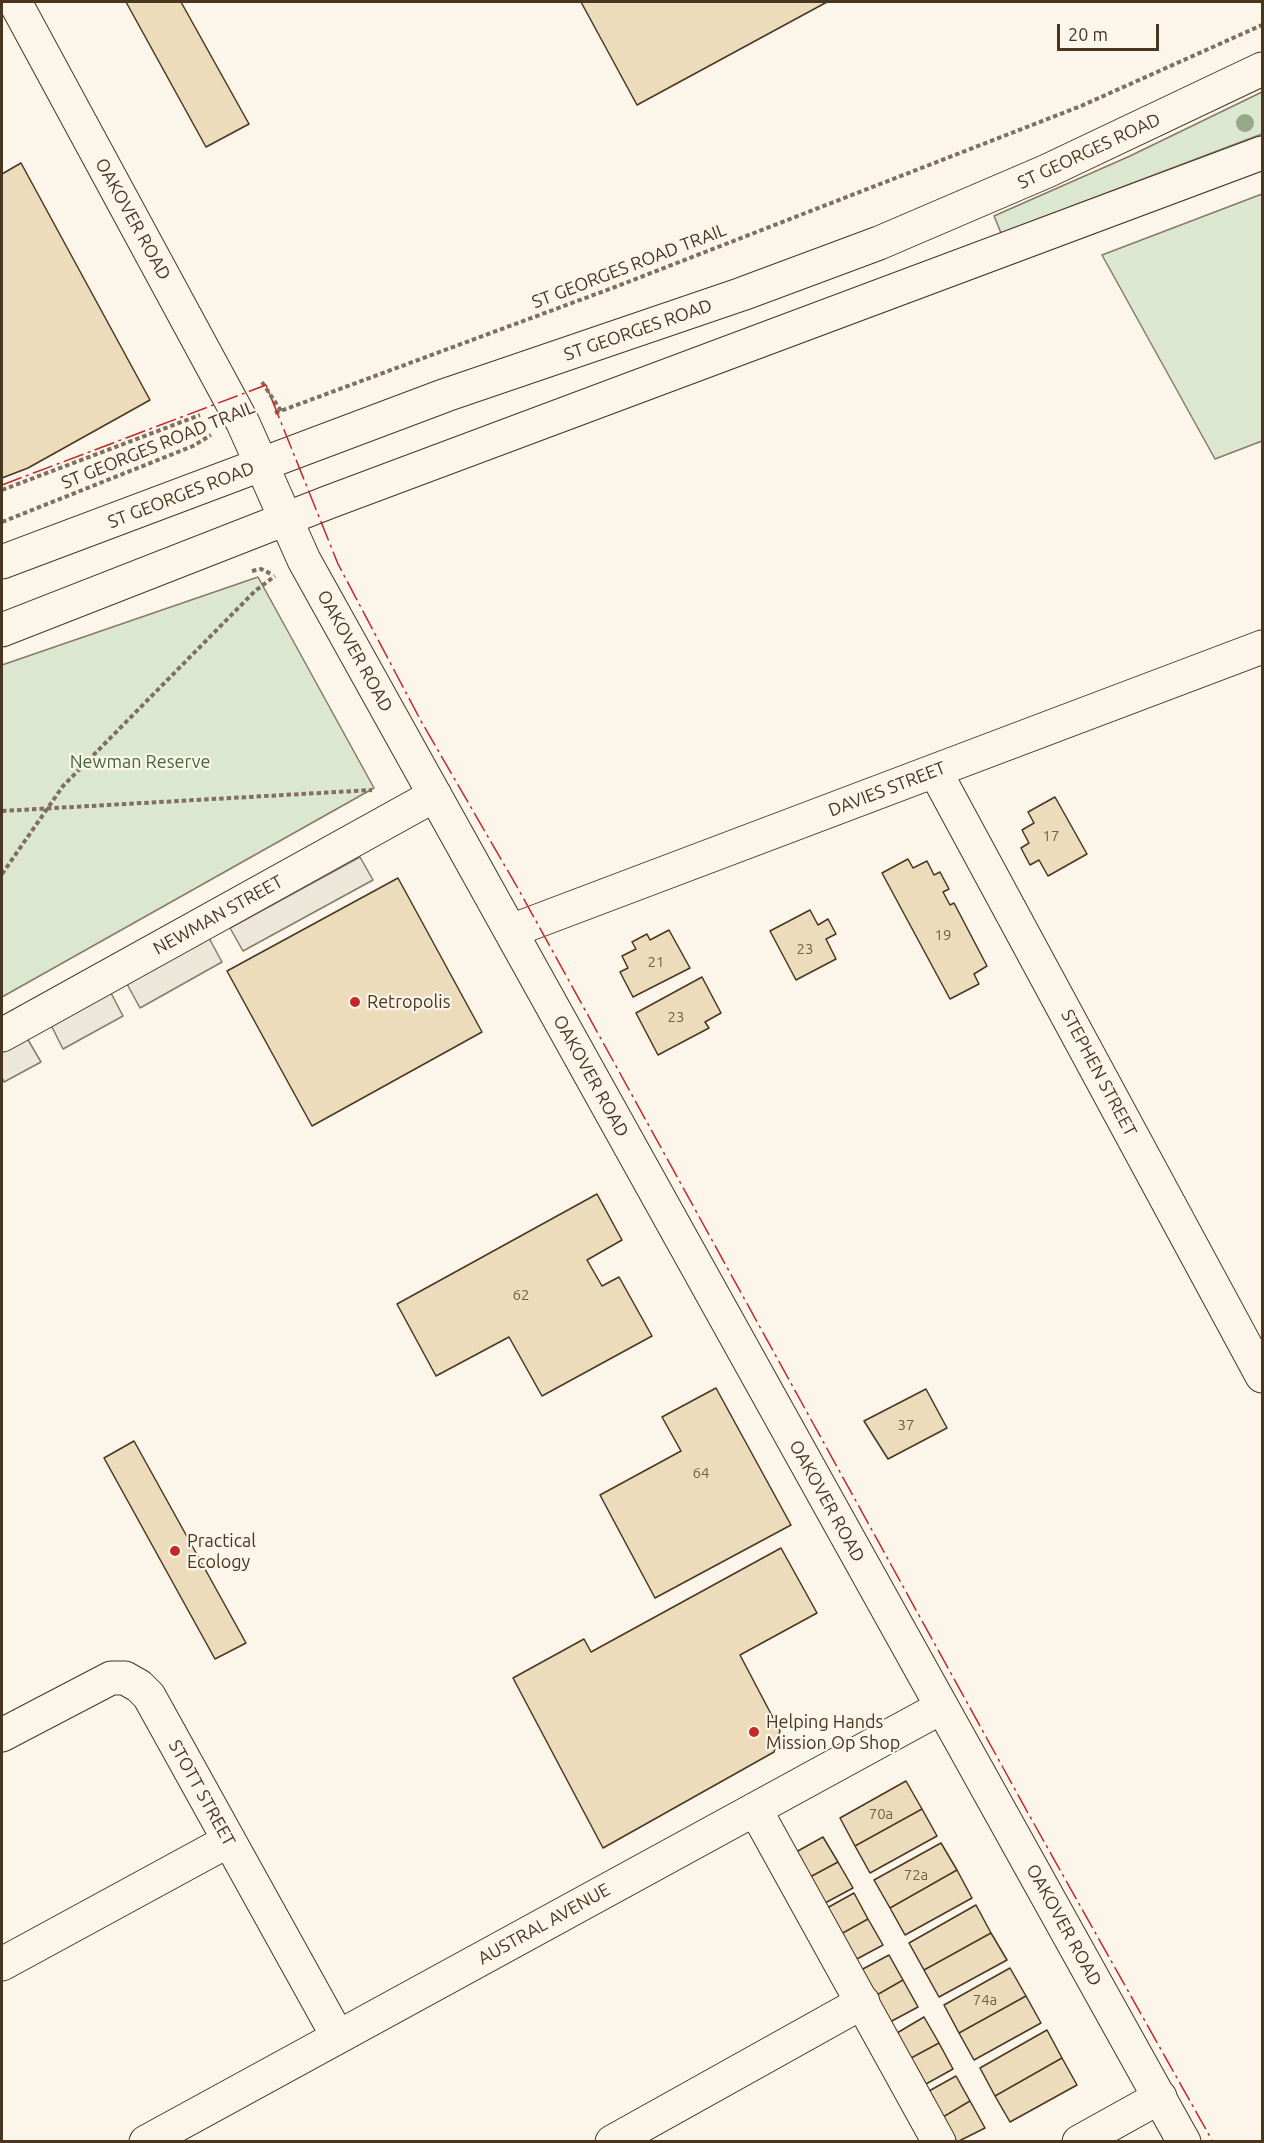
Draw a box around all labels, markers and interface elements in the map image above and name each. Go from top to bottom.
scale bar [1060,12,1162,50]
text: 20 m [1068,24,1108,44]
street label: ST GEORGES ROAD [1014,108,1164,194]
street label: OAKOVER ROAD [91,154,175,284]
street label: ST GEORGES ROAD TRAIL [529,219,729,313]
street label: ST GEORGES ROAD [561,295,715,365]
street label: ST GEORGES ROAD TRAIL [58,396,258,494]
street label: ST GEORGES ROAD [105,457,257,533]
street label: OAKOVER ROAD [313,586,397,716]
park label: Newman Reserve [70,751,210,773]
street label: DAVIES STREET [825,757,949,821]
house number: 17 [1043,827,1059,845]
street label: NEWMAN STREET [149,870,287,960]
house number: 19 [935,926,951,944]
house number: 23 [797,940,813,958]
house number: 21 [648,953,664,971]
place label: Retropolis [367,991,450,1013]
marker: Retropolis [348,995,362,1009]
street label: STEPHEN STREET [1056,1006,1142,1140]
house number: 23 [668,1008,684,1026]
street label: OAKOVER ROAD [549,1011,633,1141]
house number: 62 [513,1286,529,1304]
house number: 37 [898,1416,914,1434]
street label: OAKOVER ROAD [785,1436,869,1566]
house number: 64 [693,1464,709,1482]
place label: Practical Ecology [187,1530,256,1572]
marker: Practical Ecology [168,1544,182,1558]
place label: Helping Hands Mission Op Shop [766,1711,900,1754]
marker: Helping Hands Mission Op Shop [747,1725,761,1739]
street label: STOTT STREET [164,1736,240,1850]
house number: 70a [869,1805,893,1823]
street label: OAKOVER ROAD [1022,1860,1106,1990]
house number: 72a [904,1866,928,1884]
street label: AUSTRAL AVENUE [474,1879,614,1969]
house number: 74a [973,1991,997,2009]

